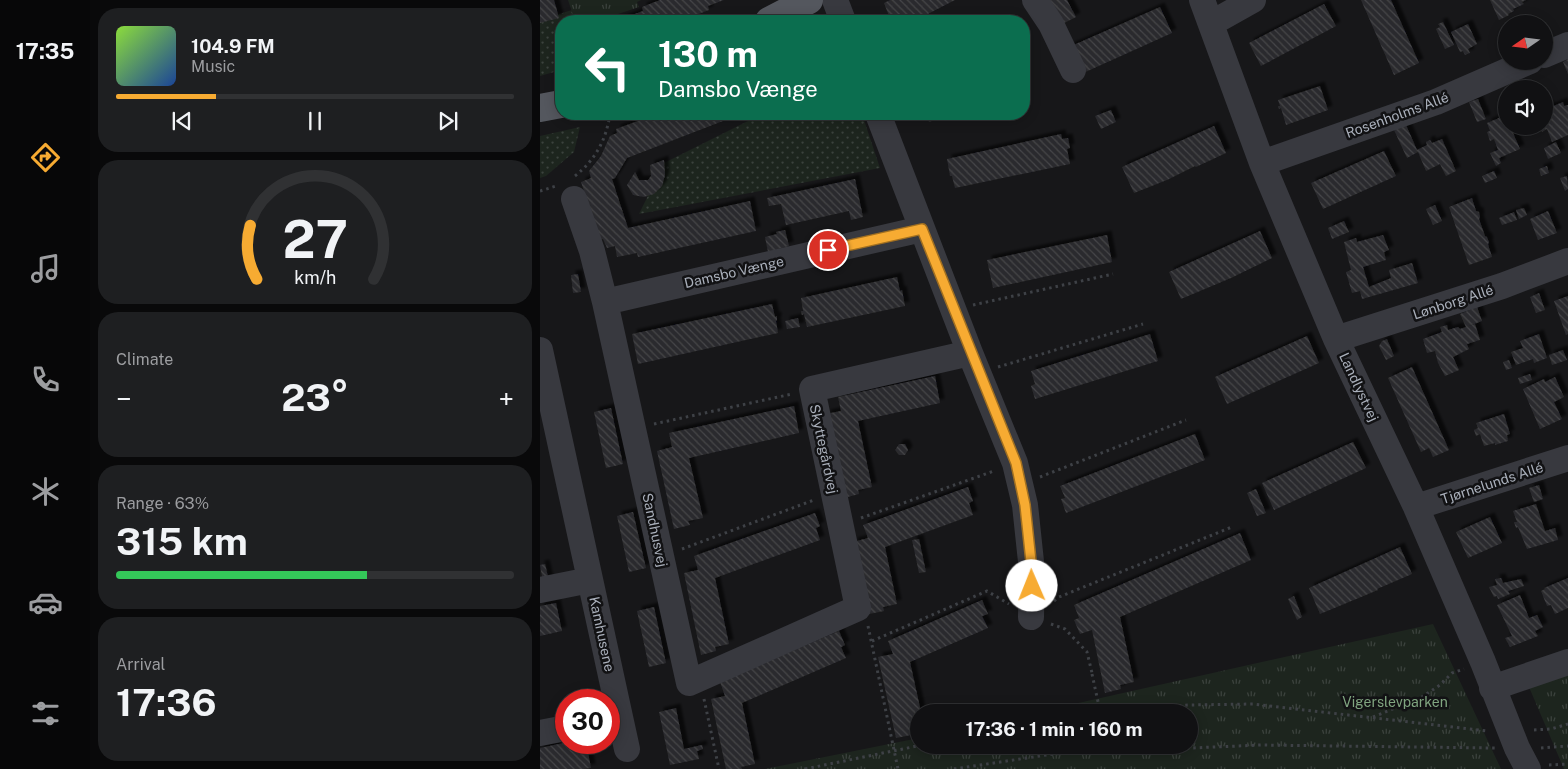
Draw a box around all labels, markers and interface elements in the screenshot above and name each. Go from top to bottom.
north arrow [1498,15,1552,70]
map controls [1498,15,1553,135]
text: 130 m [658,34,758,75]
text: 104.9 FM [191,35,275,57]
icon: left [575,35,640,100]
text: 17:35 [16,38,74,64]
text: Music [191,57,235,76]
text: Damsbo Vænge [658,76,818,102]
button: sound [1498,80,1553,135]
street label: Rosenholms Allé [1343,89,1451,141]
icon: previous [168,107,196,135]
icon: pause [301,107,329,135]
icon: next [434,107,462,135]
icon: directions [28,140,63,175]
text: 27 [282,209,348,270]
pin [807,229,849,271]
icon: arrive [814,236,842,264]
icon: music [28,251,63,286]
street label: Damsbo Vænge [683,253,785,291]
text: km/h [294,267,336,288]
street label: Lønborg Allé [1411,281,1495,323]
text: Climate [116,350,173,369]
street label: Landlystvej [1336,350,1382,424]
icon: phone [28,362,63,397]
text: 23° [281,375,349,420]
text: − [116,382,132,415]
text: + [498,382,514,415]
street label: Skyttegårdvej [807,403,841,495]
street label: Tjørnelunds Allé [1439,459,1545,507]
icon: climate [28,474,63,509]
street label: Sandhusvej [639,491,671,569]
text: Range · 63% [116,494,209,513]
text: 315 km [116,519,248,564]
position arrow [1005,559,1057,611]
icon: car [28,585,63,620]
street label: Kamhusene [586,595,618,673]
text: Arrival [116,655,165,674]
text: 17:36 [116,680,217,725]
speed limit sign: 30 [555,689,620,754]
park label: Vigerslevparken [1342,694,1448,710]
icon: filters [28,696,63,731]
text: 17:36 · 1 min · 160 m [965,718,1143,740]

